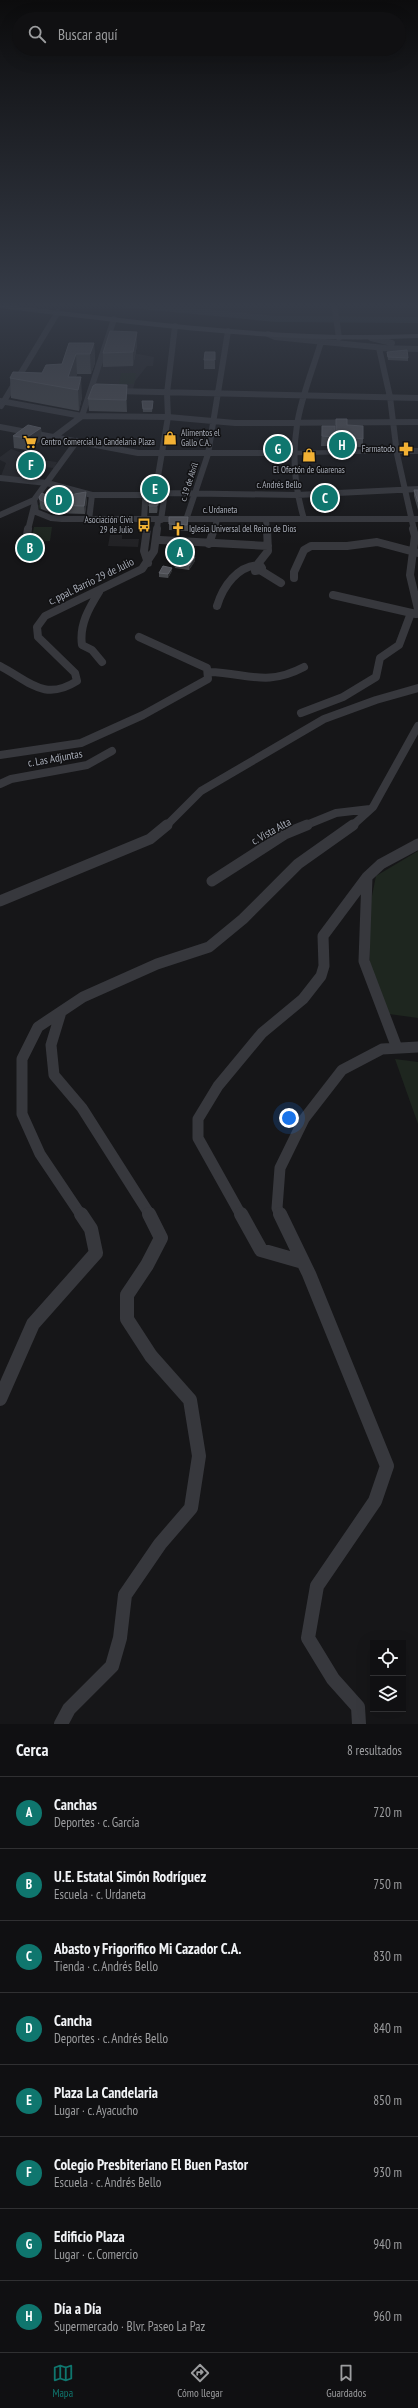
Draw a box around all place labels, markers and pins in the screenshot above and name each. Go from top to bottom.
place label: Alimentos el Gallo C.A. [181,427,221,448]
shop icon: Alimentos el Gallo C.A. [162,430,178,446]
pin: H [329,430,355,460]
supermarket icon: Centro Comercial la Candelaria Plaza [22,434,38,450]
pin: G [265,434,291,464]
place label: Centro Comercial la Candelaria Plaza [41,436,155,447]
pharmacy icon: Farmatodo [398,441,414,457]
place label: Farmatodo [362,443,395,454]
shop icon: El Ofertón de Guarenas [301,447,317,463]
pin: F [18,450,44,480]
place label: El Ofertón de Guarenas [273,464,345,475]
pin: E [142,474,168,504]
pin: C [312,483,338,513]
pin: D [46,485,72,515]
place label: Asociación Civil 29 de Julio [85,514,134,535]
bus stop icon: Asociación Civil 29 de Julio [136,517,152,533]
church icon: Iglesia Universal del Reino de Dios [170,521,186,537]
place label: Iglesia Universal del Reino de Dios [189,523,296,534]
pin: B [17,533,43,563]
pin: A [167,537,193,567]

